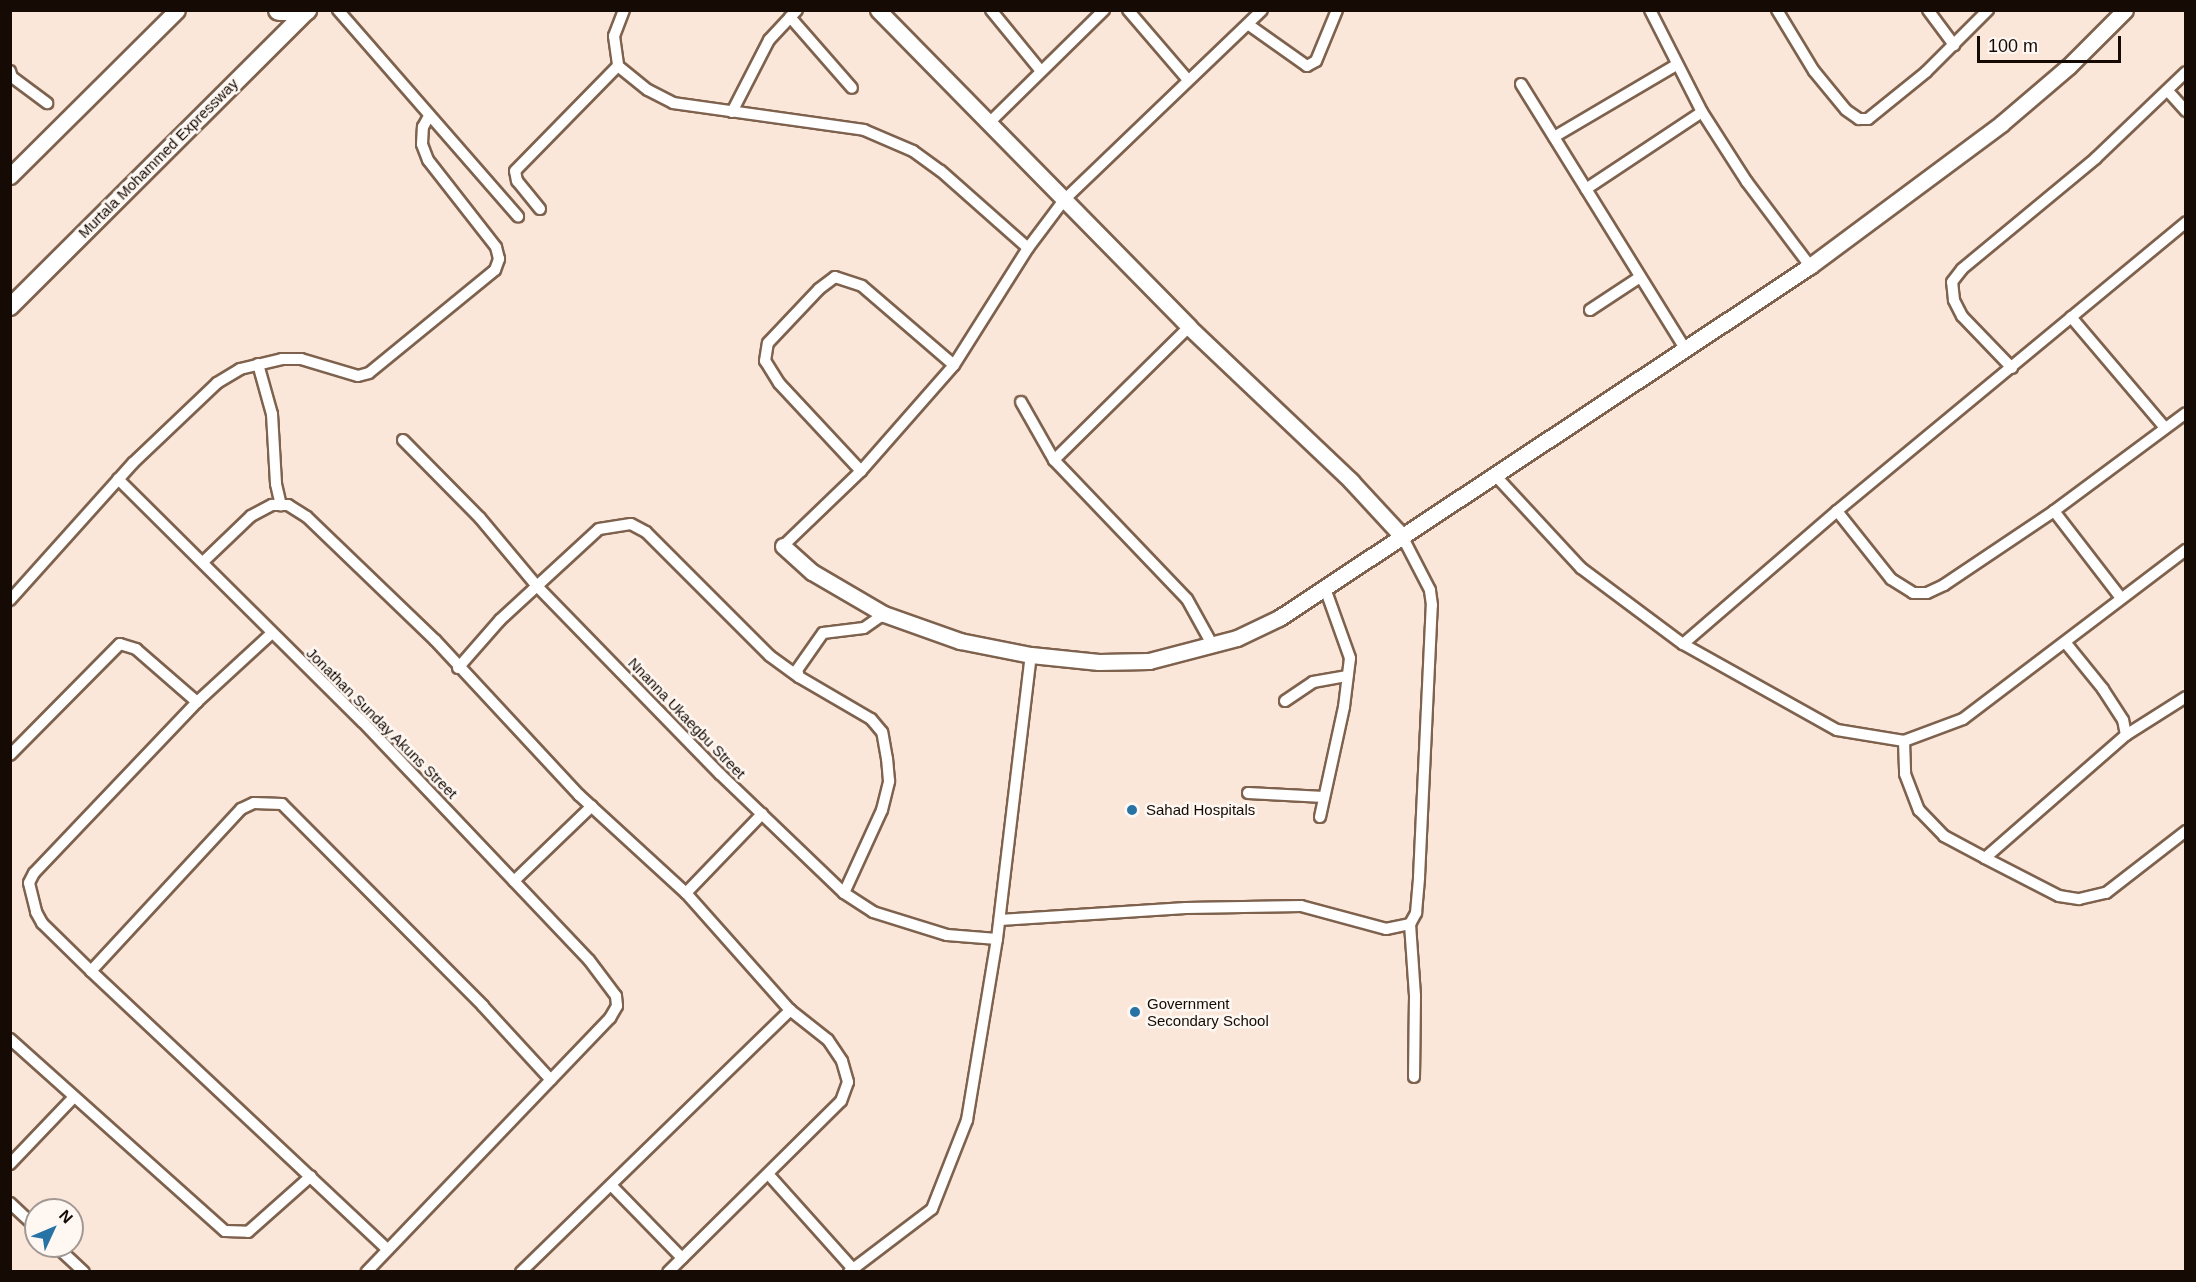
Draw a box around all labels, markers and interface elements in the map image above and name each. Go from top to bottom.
scale bar [1980,24,2124,62]
text: 100 m [1988,36,2038,56]
street label: Murtala Mohammed Expressway [74,74,242,242]
street label: Jonathan Sunday Akuns Street [303,644,461,802]
street label: Nnanna Ukaegbu Street [625,654,749,782]
marker: Sahad Hospitals [1123,801,1141,819]
place label: Sahad Hospitals [1146,801,1255,819]
place label: Government Secondary School [1147,994,1269,1029]
marker: Government Secondary School [1128,1005,1142,1019]
north arrow [24,1198,84,1258]
text: N [56,1206,76,1227]

